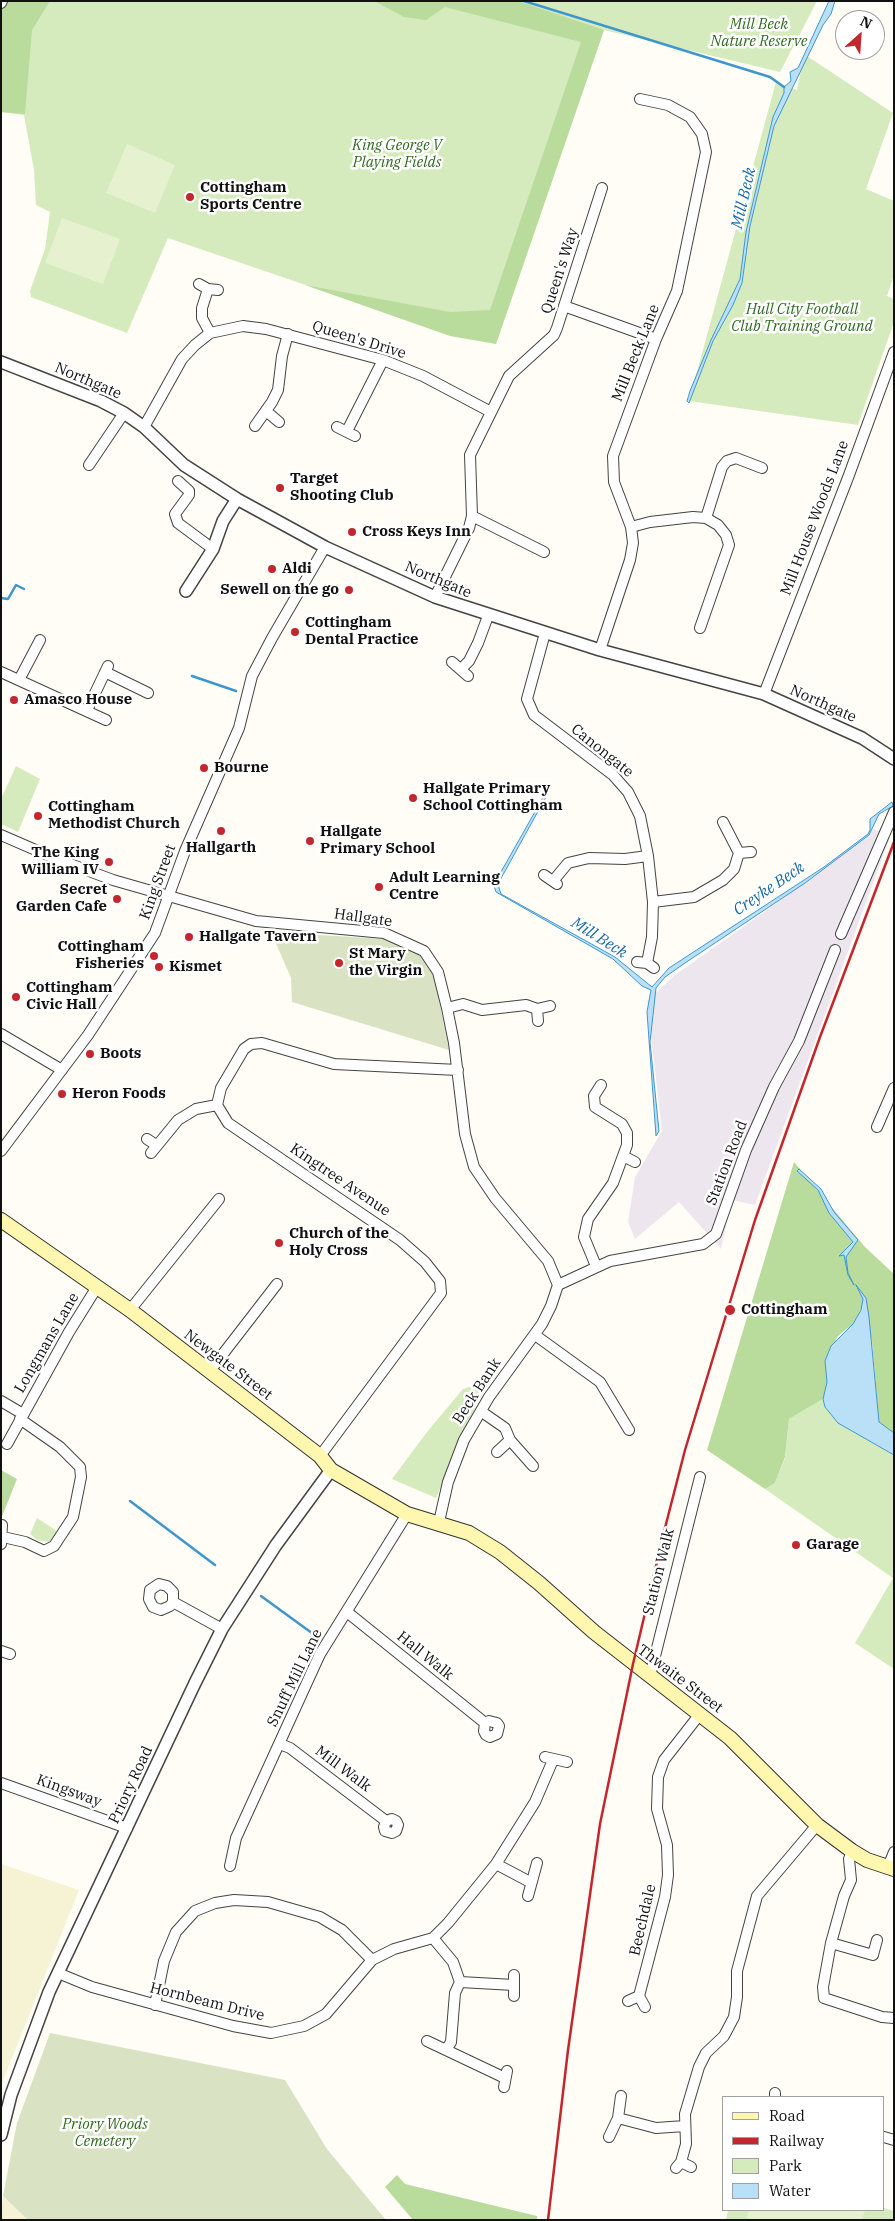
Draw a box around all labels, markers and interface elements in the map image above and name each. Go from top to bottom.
north arrow [835,10,885,60]
text: N [857,12,875,33]
park label: Mill Beck Nature Reserve [711,16,807,51]
park label: King George V Playing Fields [352,137,442,172]
water label: Mill Beck [728,165,760,231]
place label: Cottingham Sports Centre [200,179,302,214]
marker: Cottingham Sports Centre [184,191,196,203]
street label: Queen's Way [538,226,582,316]
park label: Hull City Football Club Training Ground [731,301,873,336]
street label: Mill Beck Lane [608,302,664,404]
street label: Queen's Drive [310,317,408,363]
street label: Northgate [52,359,124,403]
street label: Mill House Woods Lane [777,438,853,598]
place label: Target Shooting Club [290,470,394,505]
marker: Target Shooting Club [274,482,286,494]
place label: Cross Keys Inn [362,523,471,541]
marker: Cross Keys Inn [346,526,358,538]
street label: Northgate [402,558,474,602]
place label: Aldi [282,560,312,578]
marker: Aldi [266,563,278,575]
place label: Sewell on the go [220,581,339,599]
marker: Sewell on the go [343,584,355,596]
place label: Cottingham Dental Practice [305,614,419,649]
marker: Cottingham Dental Practice [289,626,301,638]
street label: Northgate [787,681,859,727]
place label: Amasco House [24,691,132,709]
marker: Amasco House [8,694,20,706]
street label: Canongate [567,720,637,782]
place label: Bourne [214,759,269,777]
marker: Bourne [198,762,210,774]
place label: Hallgate Primary School Cottingham [423,780,563,815]
marker: Hallgate Primary School Cottingham [407,792,419,804]
place label: Cottingham Methodist Church [48,798,180,833]
marker: Cottingham Methodist Church [32,810,44,822]
place label: Hallgate Primary School [320,823,435,858]
marker: Hallgarth [215,825,227,837]
marker: Hallgate Primary School [304,835,316,847]
place label: Hallgarth [186,839,256,857]
street label: King Street [136,842,180,922]
place label: The King William IV [21,844,99,879]
marker: The King William IV [103,856,115,868]
water label: Creyke Beck [730,858,808,920]
place label: Adult Learning Centre [389,869,500,904]
place label: Secret Garden Cafe [16,881,107,916]
marker: Adult Learning Centre [373,881,385,893]
marker: Secret Garden Cafe [111,893,123,905]
street label: Hallgate [333,905,393,931]
water label: Mill Beck [567,913,631,963]
place label: Hallgate Tavern [199,928,317,946]
marker: Hallgate Tavern [183,931,195,943]
place label: Cottingham Fisheries [58,938,144,973]
place label: St Mary the Virgin [349,945,422,980]
marker: Cottingham Fisheries [148,950,160,962]
marker: St Mary the Virgin [333,957,345,969]
place label: Kismet [169,958,222,976]
marker: Kismet [153,961,165,973]
place label: Cottingham Civic Hall [26,979,112,1014]
marker: Cottingham Civic Hall [10,991,22,1003]
place label: Boots [100,1045,141,1063]
marker: Boots [84,1048,96,1060]
place label: Heron Foods [72,1085,166,1103]
marker: Heron Foods [56,1088,68,1100]
street label: Station Road [703,1118,751,1208]
street label: Kingtree Avenue [286,1140,394,1220]
place label: Church of the Holy Cross [289,1225,389,1260]
marker: Church of the Holy Cross [273,1237,285,1249]
street label: Longmans Lane [11,1290,83,1396]
place label: Cottingham [741,1301,827,1319]
marker: Cottingham [723,1303,737,1317]
street label: Newgate Street [180,1326,276,1404]
street label: Beck Bank [449,1355,505,1427]
street label: Station Walk [640,1527,678,1617]
place label: Garage [806,1536,859,1554]
marker: Garage [790,1539,802,1551]
street label: Snuff Mill Lane [264,1626,326,1730]
street label: Hall Walk [393,1628,457,1684]
street label: Thwaite Street [634,1641,726,1717]
street label: Mill Walk [311,1742,375,1796]
street label: Priory Road [105,1743,157,1827]
street label: Kingsway [34,1771,104,1811]
street label: Beechdale [626,1882,660,1958]
street label: Hornbeam Drive [148,1979,266,2025]
legend [722,2096,885,2211]
text: Road [769,2106,805,2125]
park label: Priory Woods Cemetery [62,2116,148,2151]
text: Railway [769,2131,824,2150]
text: Park [769,2156,802,2175]
text: Water [769,2181,811,2200]

